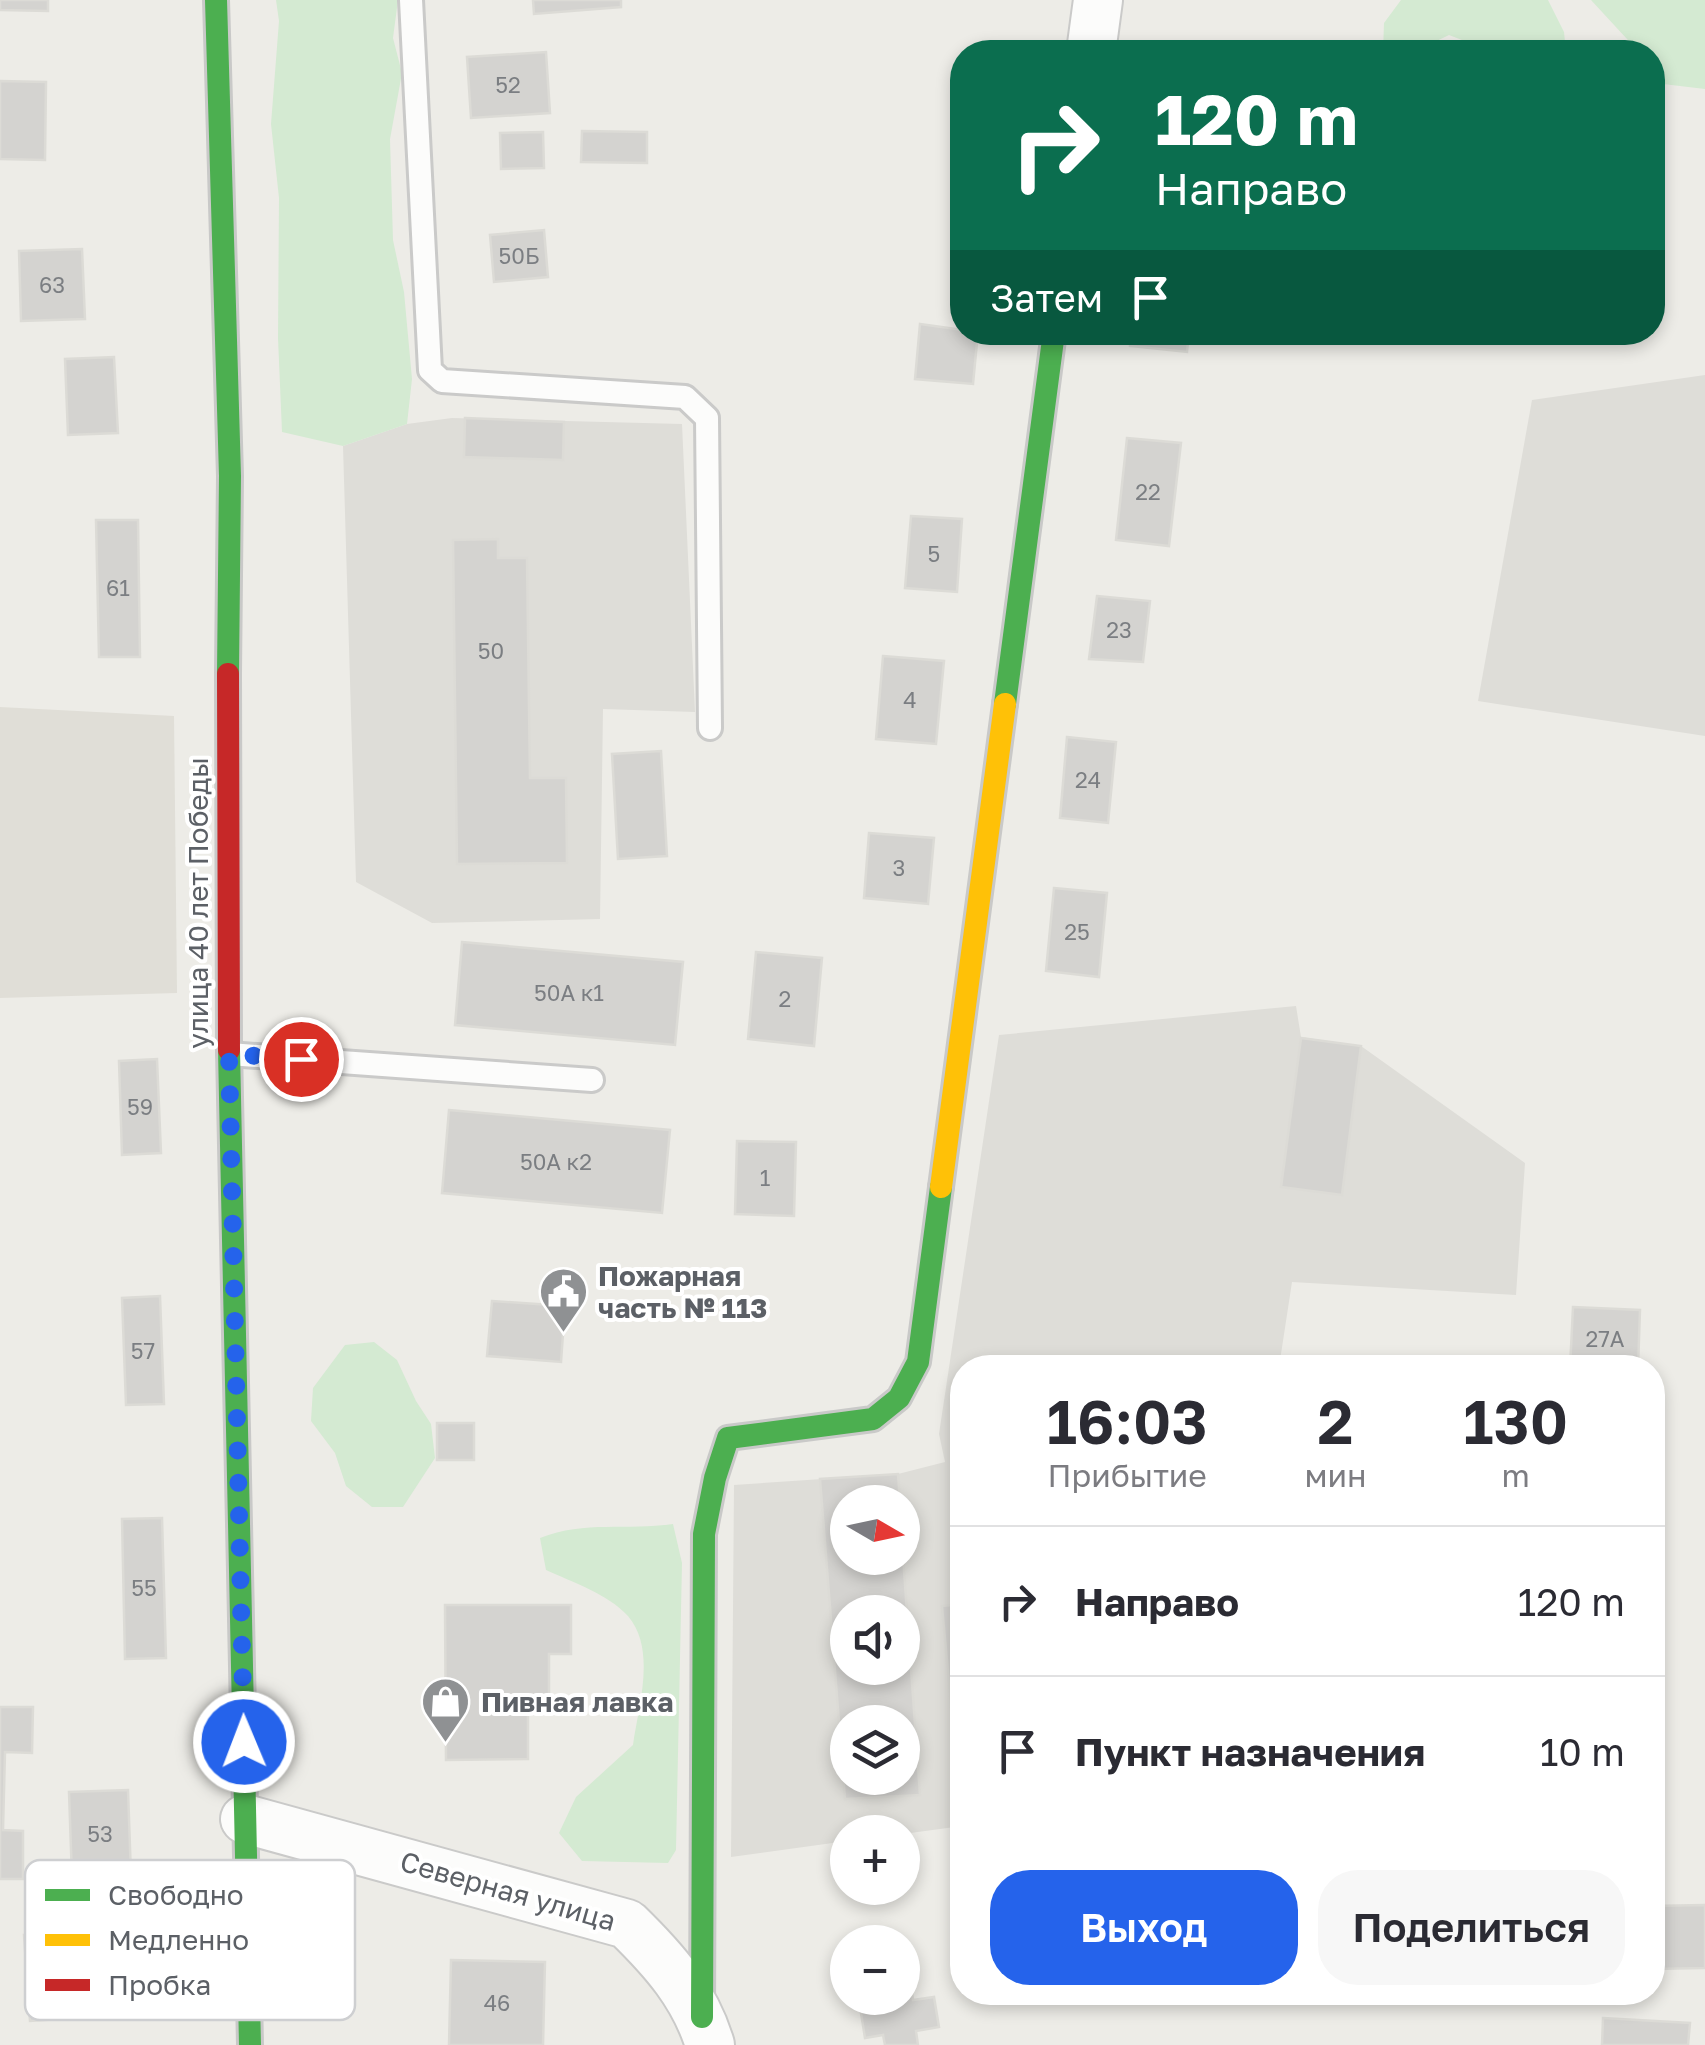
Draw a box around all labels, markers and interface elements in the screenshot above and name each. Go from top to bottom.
house number: 52 [495,71,521,98]
text: 120 m [1155,76,1358,160]
icon: right [990,80,1120,210]
text: Направо [1155,161,1347,215]
house number: 50Б [498,242,540,269]
icon: arrive [1123,270,1178,325]
house number: 63 [39,271,65,298]
text: Затем [990,275,1103,320]
house number: 22 [1135,478,1161,505]
house number: 5 [928,540,940,567]
house number: 61 [106,574,130,601]
house number: 23 [1106,616,1132,643]
house number: 50 [478,637,504,664]
house number: 4 [903,686,917,713]
street label: улица 40 лет Победы [181,757,214,1049]
house number: 24 [1075,766,1101,793]
house number: 3 [893,854,905,881]
house number: 25 [1064,918,1090,945]
house number: 50А к1 [534,979,604,1006]
house number: 2 [779,985,791,1012]
pin [259,1017,344,1102]
icon: arrive [274,1032,329,1087]
house number: 59 [127,1093,153,1120]
house number: 50А к2 [520,1148,592,1175]
house number: 1 [760,1164,771,1191]
place label: Пожарная часть № 113 [598,1259,767,1324]
public building icon: Пожарная часть № 113 [537,1266,589,1334]
house number: 27А [1585,1325,1625,1352]
house number: 57 [131,1337,155,1364]
text: 16:03 [1047,1385,1208,1457]
text: 2 [1318,1385,1353,1457]
text: 130 [1463,1385,1568,1457]
text: Прибытие [1048,1456,1207,1494]
text: мин [1304,1456,1367,1494]
text: m [1502,1456,1530,1494]
north arrow [830,1485,920,1575]
map controls [830,1485,920,2015]
house number: 55 [131,1574,157,1601]
icon: right [990,1574,1045,1629]
text: Направо [1075,1579,1239,1624]
text: 120 m [1518,1579,1625,1624]
button: sound [830,1595,920,1685]
shop icon: Пивная лавка [420,1676,472,1744]
place label: Пивная лавка [481,1685,673,1718]
position arrow [192,1690,296,1794]
button: layers [830,1705,920,1795]
icon: arrive [990,1724,1045,1779]
text: Пункт назначения [1075,1729,1425,1774]
text: 10 m [1540,1729,1625,1774]
button: + [830,1815,920,1905]
house number: 53 [87,1820,113,1847]
street label: Северная улица [397,1844,620,1937]
legend [25,1860,355,2020]
button: Выход [990,1870,1298,1985]
button: Поделиться [1318,1870,1625,1985]
text: Свободно [108,1878,244,1911]
text: Медленно [108,1923,249,1956]
button: − [830,1925,920,2015]
text: Пробка [108,1968,211,2001]
house number: 46 [484,1989,510,2016]

